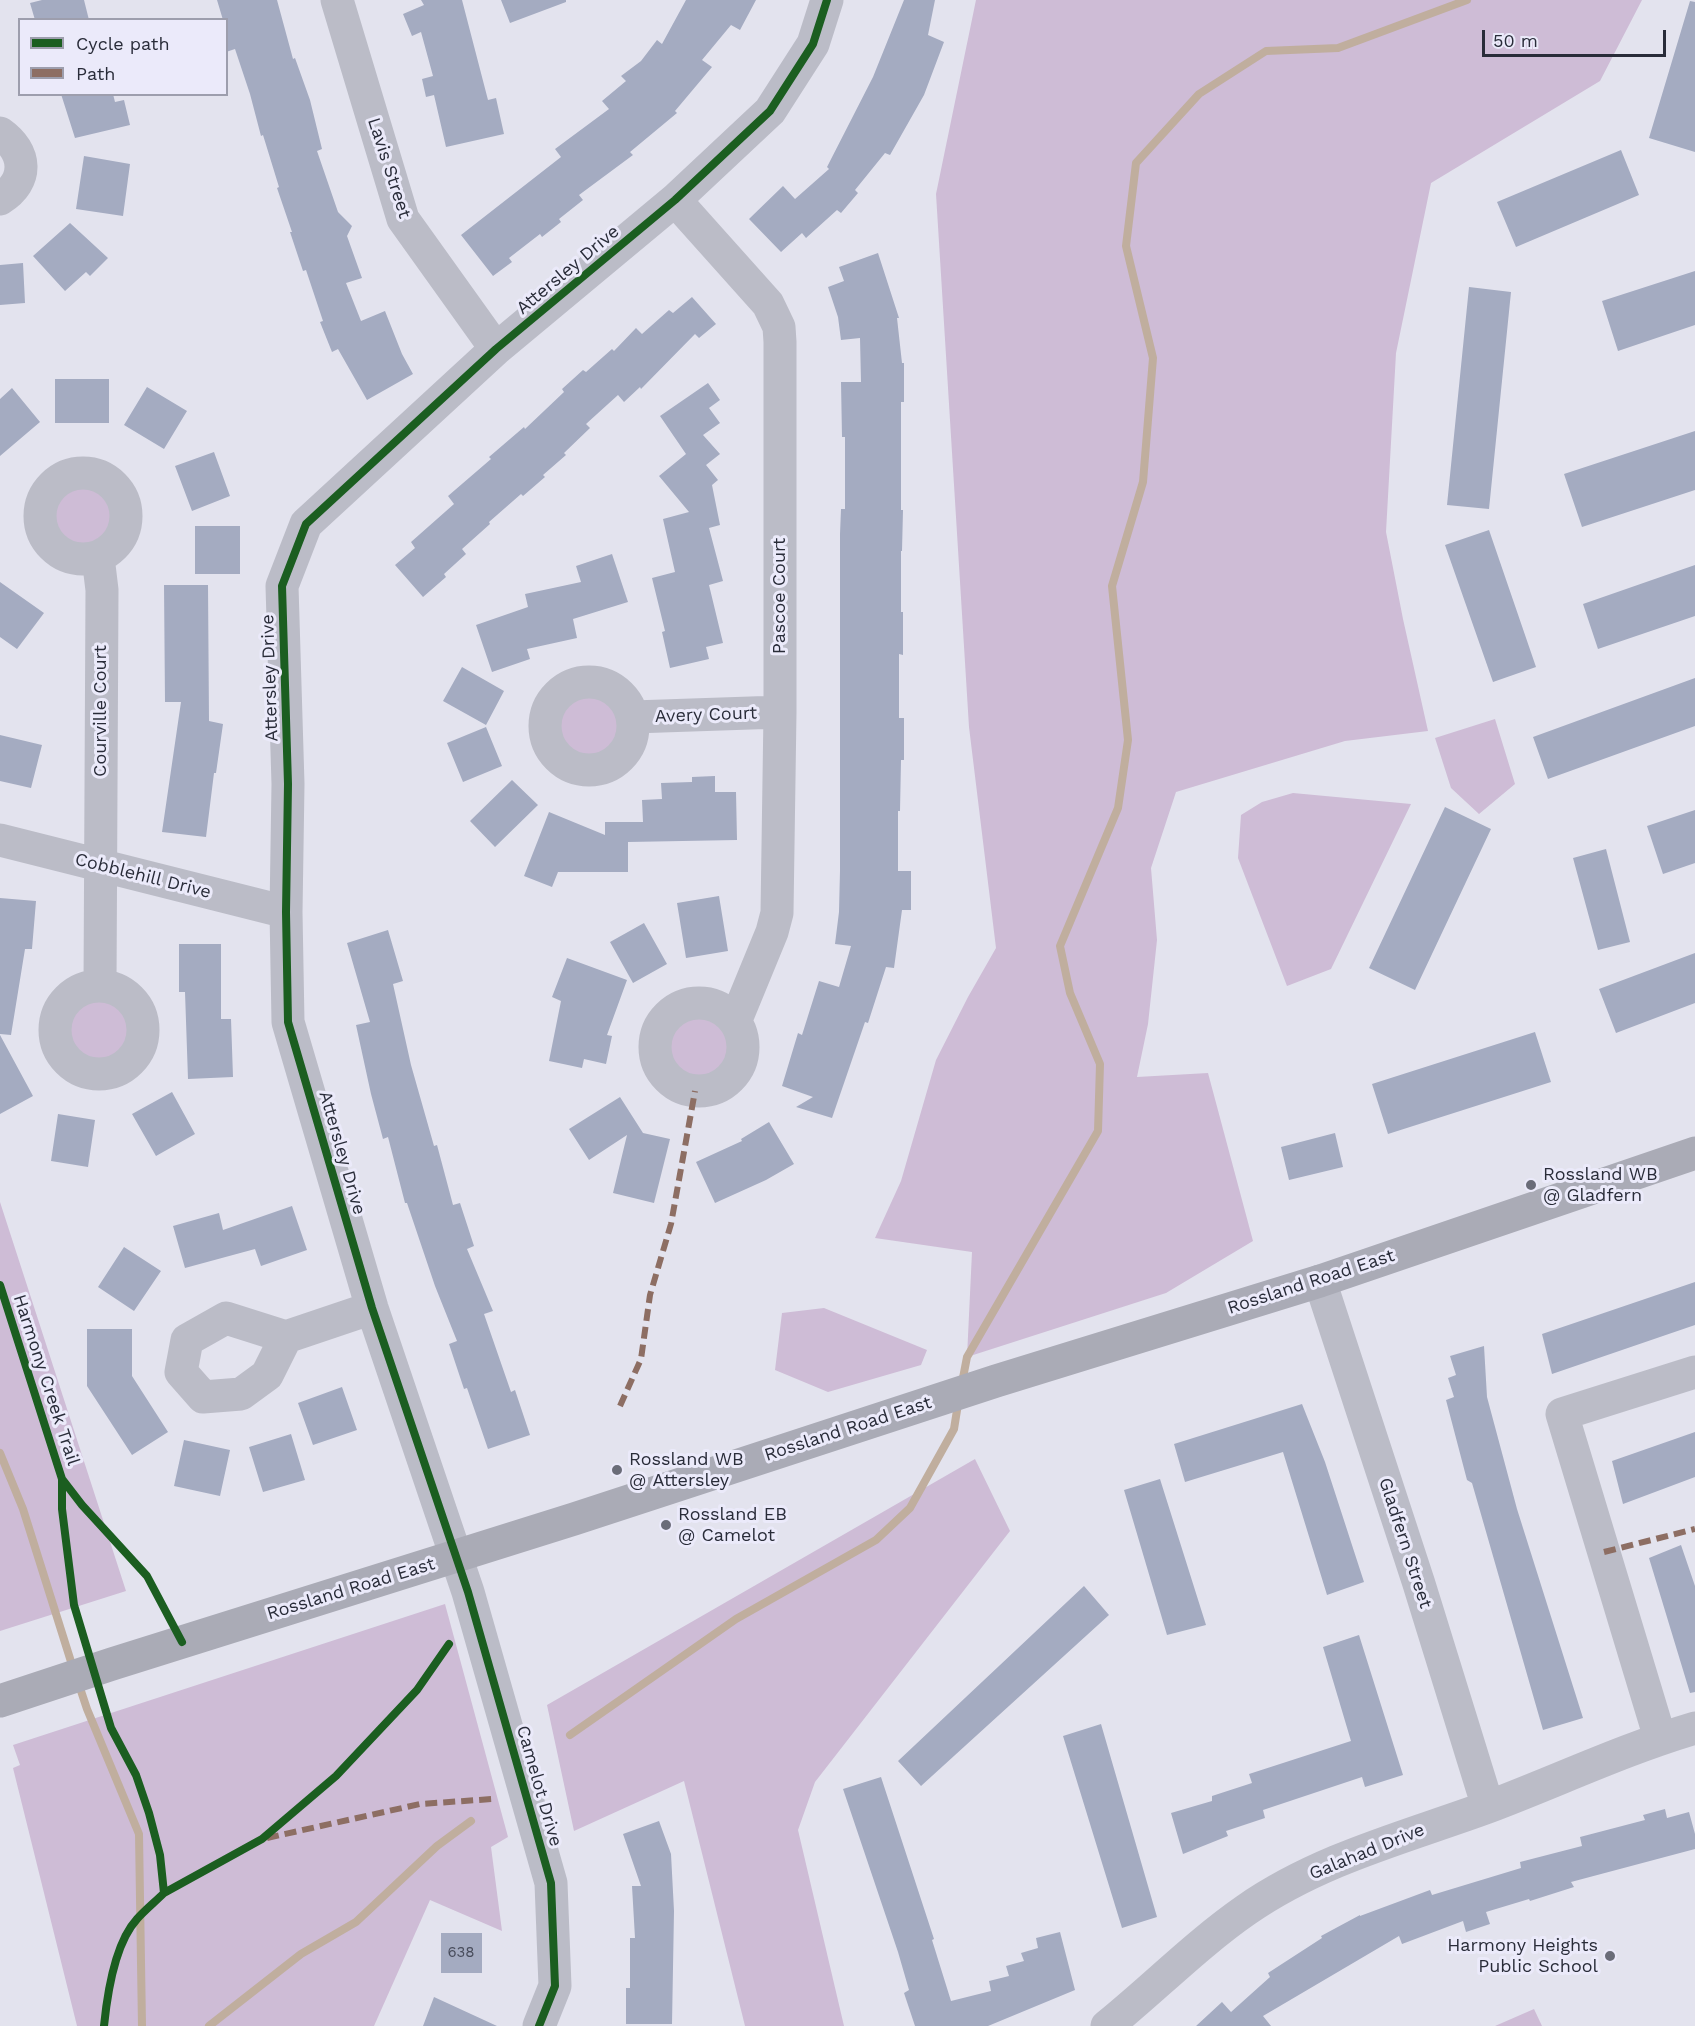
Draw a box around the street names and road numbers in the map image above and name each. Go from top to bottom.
street label: Lavis Street [363,115,415,221]
street label: Attersley Drive [512,221,624,319]
street label: Pascoe Court [769,538,791,654]
street label: Attersley Drive [257,614,283,742]
street label: Courville Court [90,645,112,777]
street label: Avery Court [654,702,758,728]
street label: Cobblehill Drive [73,849,213,903]
street label: Attersley Drive [314,1089,370,1217]
street label: Rossland Road East [1225,1245,1397,1319]
street label: Harmony Creek Trail [8,1292,84,1468]
street label: Rossland Road East [762,1392,934,1466]
street label: Gladfern Street [1374,1475,1436,1611]
street label: Rossland Road East [264,1553,438,1625]
street label: Camelot Drive [511,1723,567,1849]
street label: Galahad Drive [1306,1819,1428,1885]

